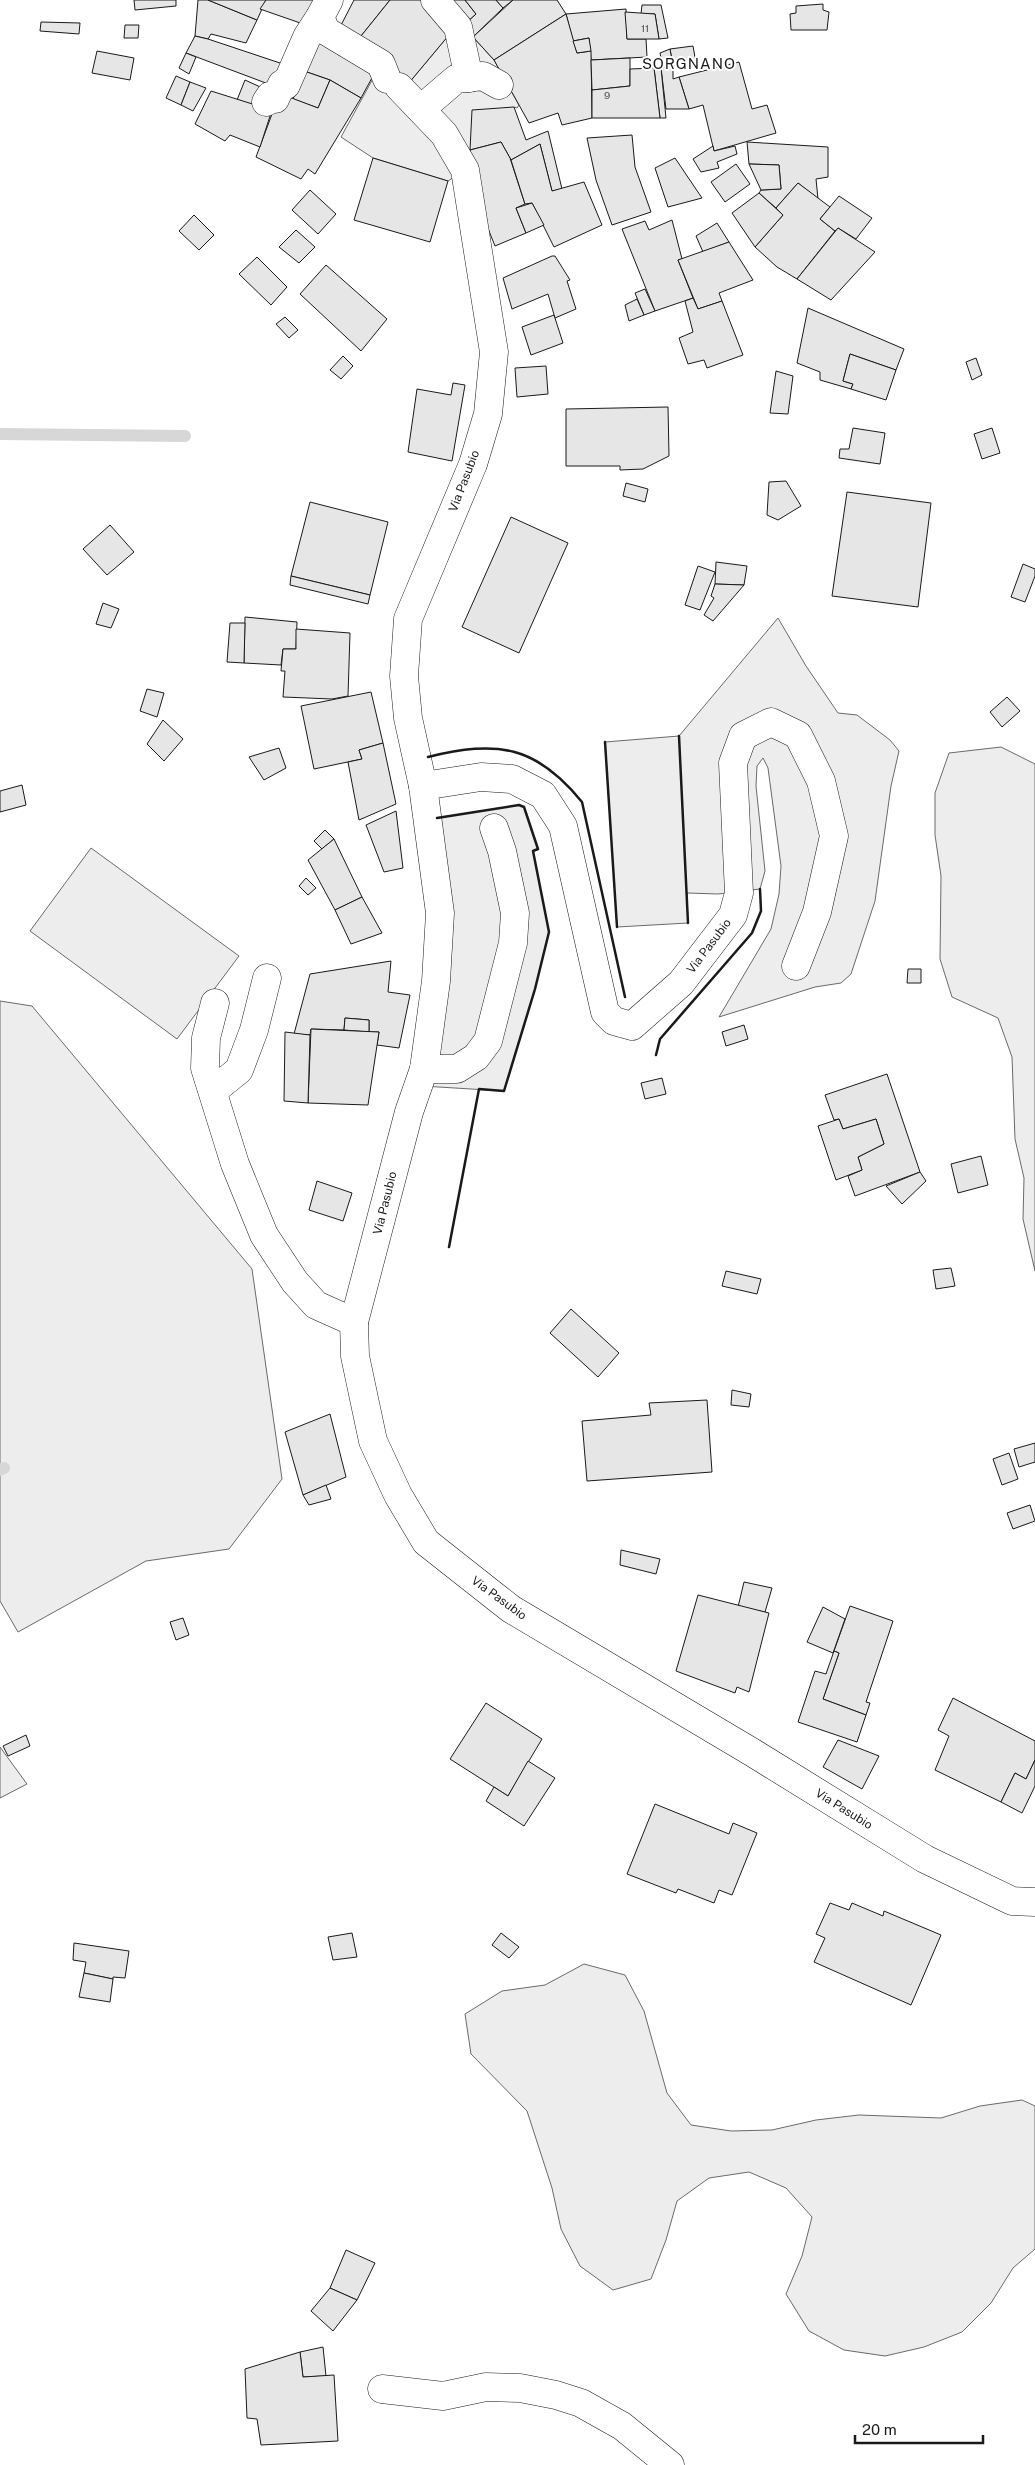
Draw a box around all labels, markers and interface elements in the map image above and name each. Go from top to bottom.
house number: 11 [641,22,649,34]
district label: SORGNANO [642,55,736,72]
house number: 9 [604,89,610,101]
street label: Via Pasubio [446,448,482,514]
street label: Via Pasubio [684,916,734,976]
street label: Via Pasubio [370,1170,400,1236]
street label: Via Pasubio [469,1573,529,1623]
street label: Via Pasubio [813,1786,875,1832]
scale bar [855,2412,982,2444]
text: 20 m [862,2421,897,2438]

